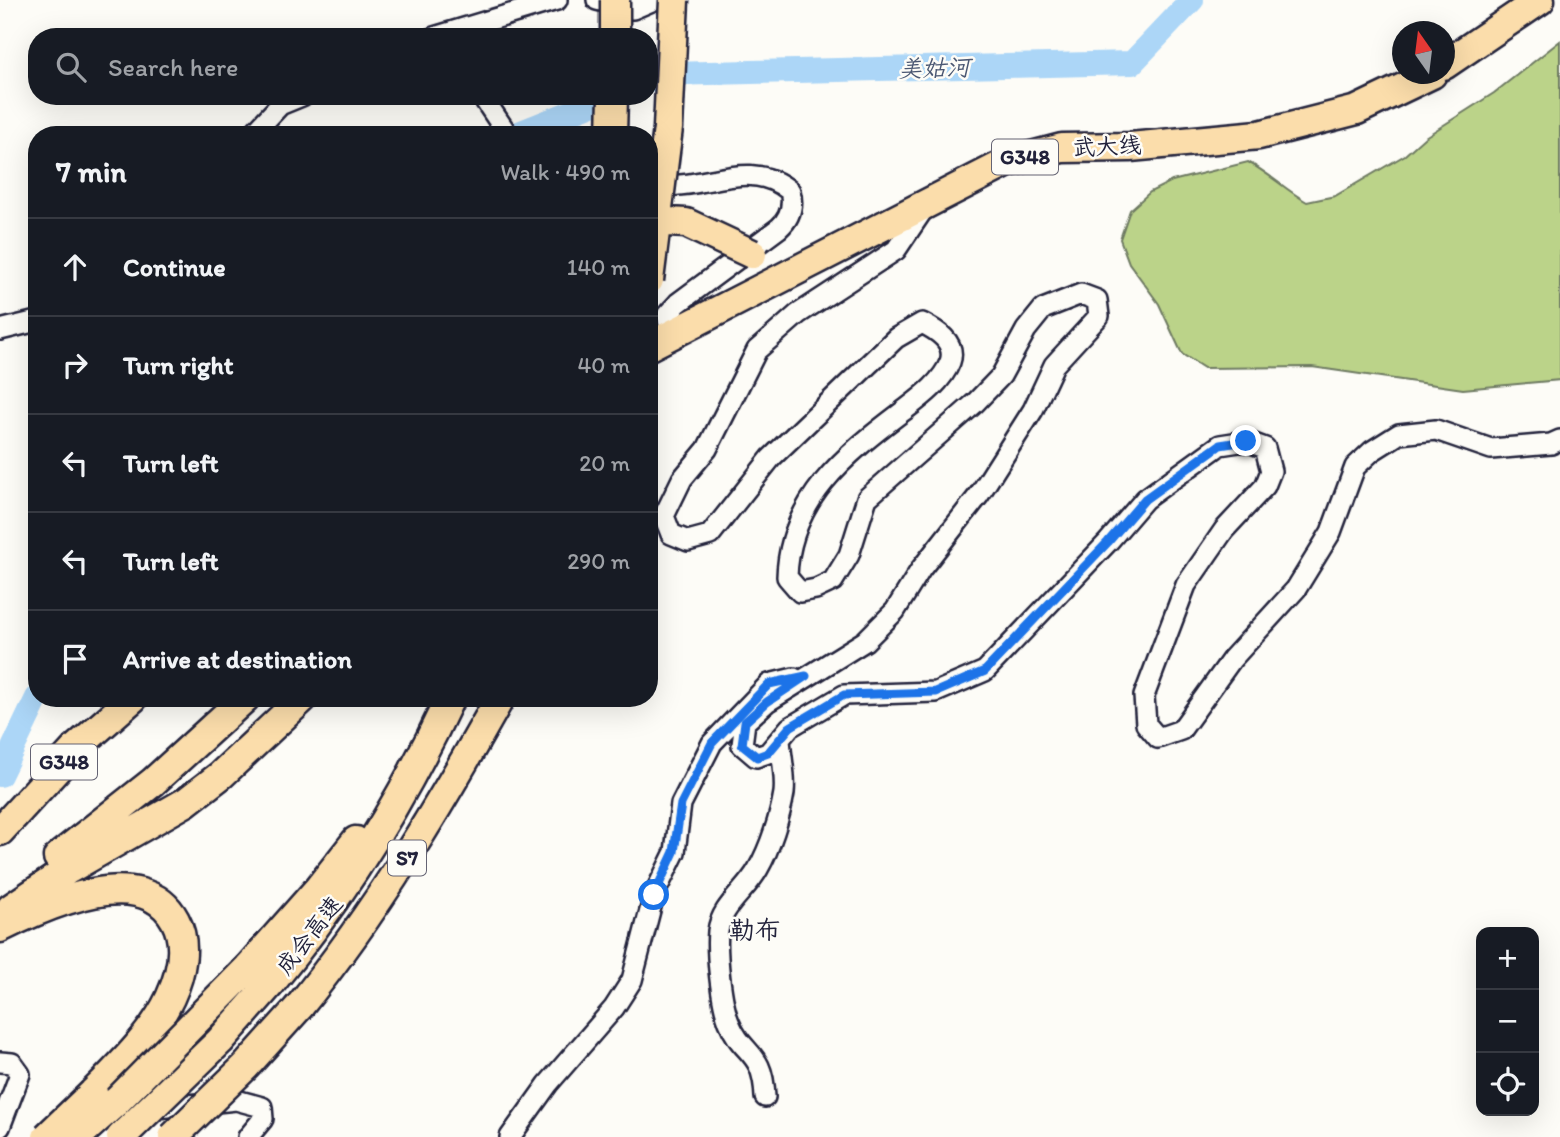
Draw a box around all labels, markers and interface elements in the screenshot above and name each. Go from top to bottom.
north arrow [1392,21,1455,84]
search box [28,28,658,105]
icon: search [52,48,90,86]
text: Search here [108,51,238,83]
water label: 美姑河 [898,52,974,83]
street label: 武大线 [1072,131,1142,161]
road number: G348 [992,140,1058,174]
text: 7 min [56,153,127,190]
text: Walk · 490 m [501,158,630,186]
icon: ahead [56,248,94,286]
text: Continue [123,251,226,283]
text: 140 m [567,253,630,281]
icon: right [56,346,94,384]
text: Turn right [123,349,234,381]
text: 40 m [577,351,630,379]
route end [1230,425,1261,456]
icon: left [56,444,94,482]
text: Turn left [123,447,219,479]
text: 20 m [579,449,630,477]
icon: left [56,542,94,580]
text: Turn left [123,545,219,577]
text: 290 m [567,547,630,575]
icon: arrive [56,640,94,678]
text: Arrive at destination [123,643,352,675]
road number: G348 [31,744,97,780]
road number: S7 [388,840,426,876]
route start [638,879,669,910]
street label: 成会高速 [270,890,348,980]
district label: 勒布 [729,914,781,946]
map controls [1476,927,1539,1116]
button: + [1476,927,1539,990]
button: − [1476,990,1539,1053]
button: locate [1476,1053,1539,1116]

